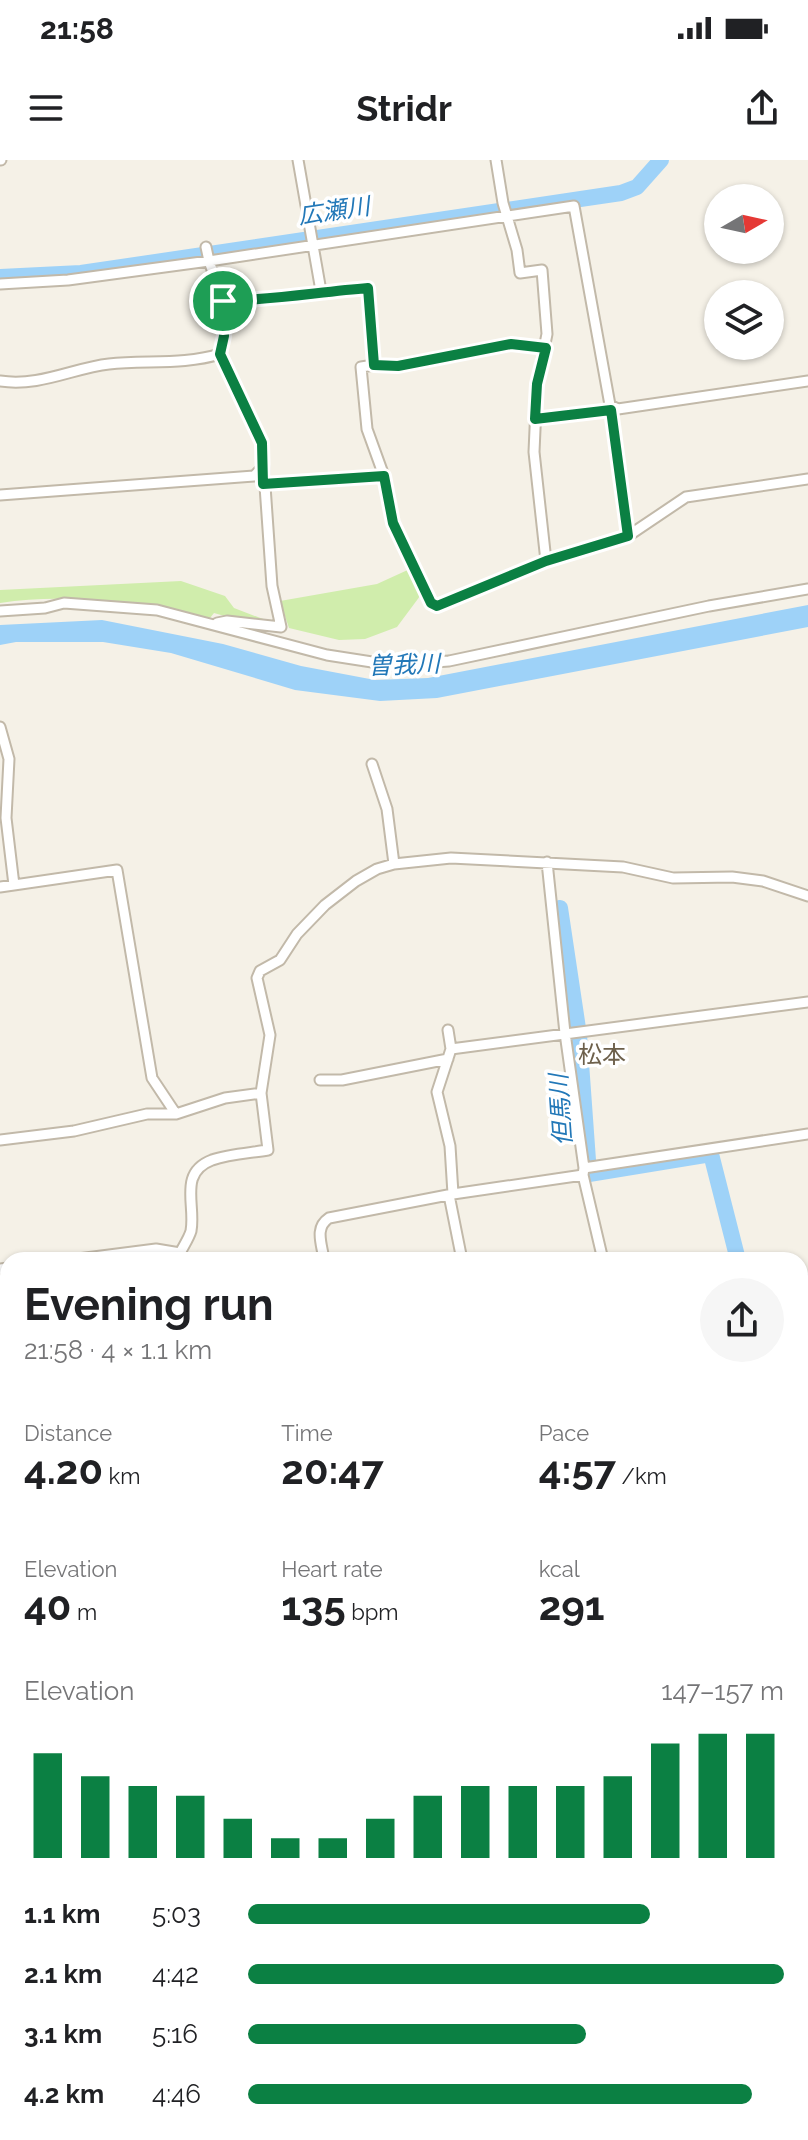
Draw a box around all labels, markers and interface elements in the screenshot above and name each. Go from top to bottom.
text: 21:58 [40,11,114,46]
icon: menu [24,86,68,130]
icon: share [740,86,784,130]
text: Stridr [356,87,452,129]
north arrow [704,184,784,264]
map controls [704,184,784,360]
water label: 広瀬川 [296,191,375,230]
pin [189,267,257,335]
icon: arrive [201,279,245,323]
button: layers [704,280,784,360]
water label: 曽我川 [367,649,443,680]
district label: 松本 [578,1040,626,1069]
water label: 但馬川 [543,1070,577,1147]
button: share [700,1278,784,1362]
text: Evening run [24,1279,273,1330]
text: 21:58 · 4 × 1.1 km [24,1335,212,1365]
text: Distance [24,1420,112,1446]
text: Time [281,1420,333,1446]
text: Pace [539,1420,589,1446]
text: 4.20 [24,1446,103,1493]
text: 20:47 [281,1446,384,1493]
text: 4:57 [539,1446,616,1493]
text: km [103,1463,140,1489]
text: /km [616,1463,667,1489]
text: Elevation [24,1556,117,1582]
text: Heart rate [281,1556,383,1582]
text: kcal [539,1556,580,1582]
text: 40 [24,1582,71,1629]
text: 135 [281,1582,346,1629]
text: 291 [539,1582,605,1629]
text: m [71,1599,97,1625]
text: bpm [346,1599,399,1625]
text: Elevation [24,1676,134,1706]
text: 147–157 m [661,1676,784,1706]
text: 1.1 km [24,1899,101,1929]
text: 5:03 [152,1899,201,1929]
text: 2.1 km [24,1959,102,1989]
text: 4:42 [152,1959,199,1989]
text: 3.1 km [24,2019,102,2049]
text: 5:16 [152,2019,198,2049]
text: 4.2 km [24,2079,104,2109]
text: 4:46 [152,2079,201,2109]

